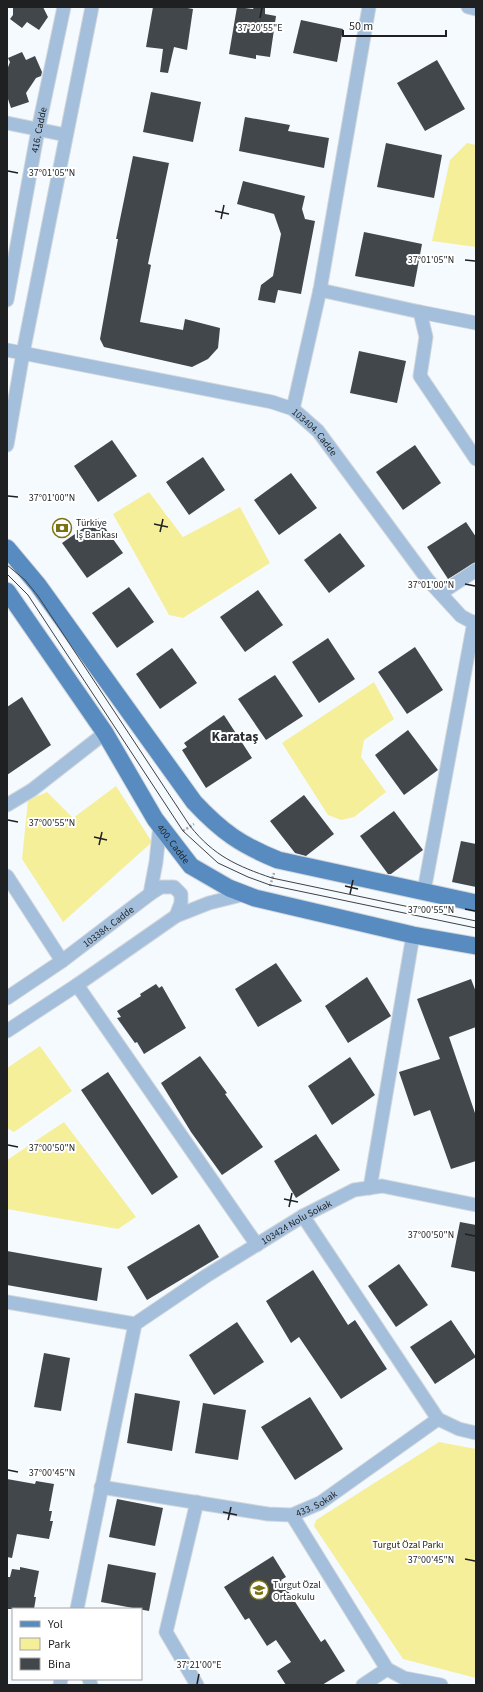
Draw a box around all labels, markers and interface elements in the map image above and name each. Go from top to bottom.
scale bar [343,12,446,38]
text: 50 m [349,18,373,35]
text: 37°20'55"E [237,21,283,35]
street label: 416. Cadde [28,106,51,154]
text: 37°01'05"N [29,166,75,180]
text: 37°01'05"N [408,253,454,267]
street label: 103404. Cadde [289,405,340,459]
text: 37°01'00"N [29,491,75,505]
place label: Türkiye İş Bankası [76,516,118,542]
bank icon: Türkiye İş Bankası [51,517,73,539]
text: 37°01'00"N [408,578,454,592]
district label: Karataş [212,727,258,747]
text: 37°00'55"N [29,816,75,830]
street label: 400. Cadde [153,822,193,867]
street label: 103384. Cadde [80,903,137,951]
text: 37°00'55"N [408,903,454,917]
text: 37°00'50"N [29,1141,75,1155]
street label: 103424 Nolu Sokak [259,1197,334,1248]
text: 37°00'50"N [408,1228,454,1242]
text: 37°00'45"N [29,1466,75,1480]
street label: 433. Sokak [294,1487,340,1521]
park label: Turgut Özal Parkı [373,1538,443,1552]
text: 37°00'45"N [408,1553,454,1567]
place label: Turgut Özal Ortaokulu [273,1578,321,1604]
school or university icon: Turgut Özal Ortaokulu [248,1579,270,1601]
legend [12,1608,142,1680]
text: Yol [47,1616,63,1633]
text: Park [48,1636,70,1653]
text: Bina [48,1656,71,1673]
text: 37°21'00"E [176,1658,222,1672]

